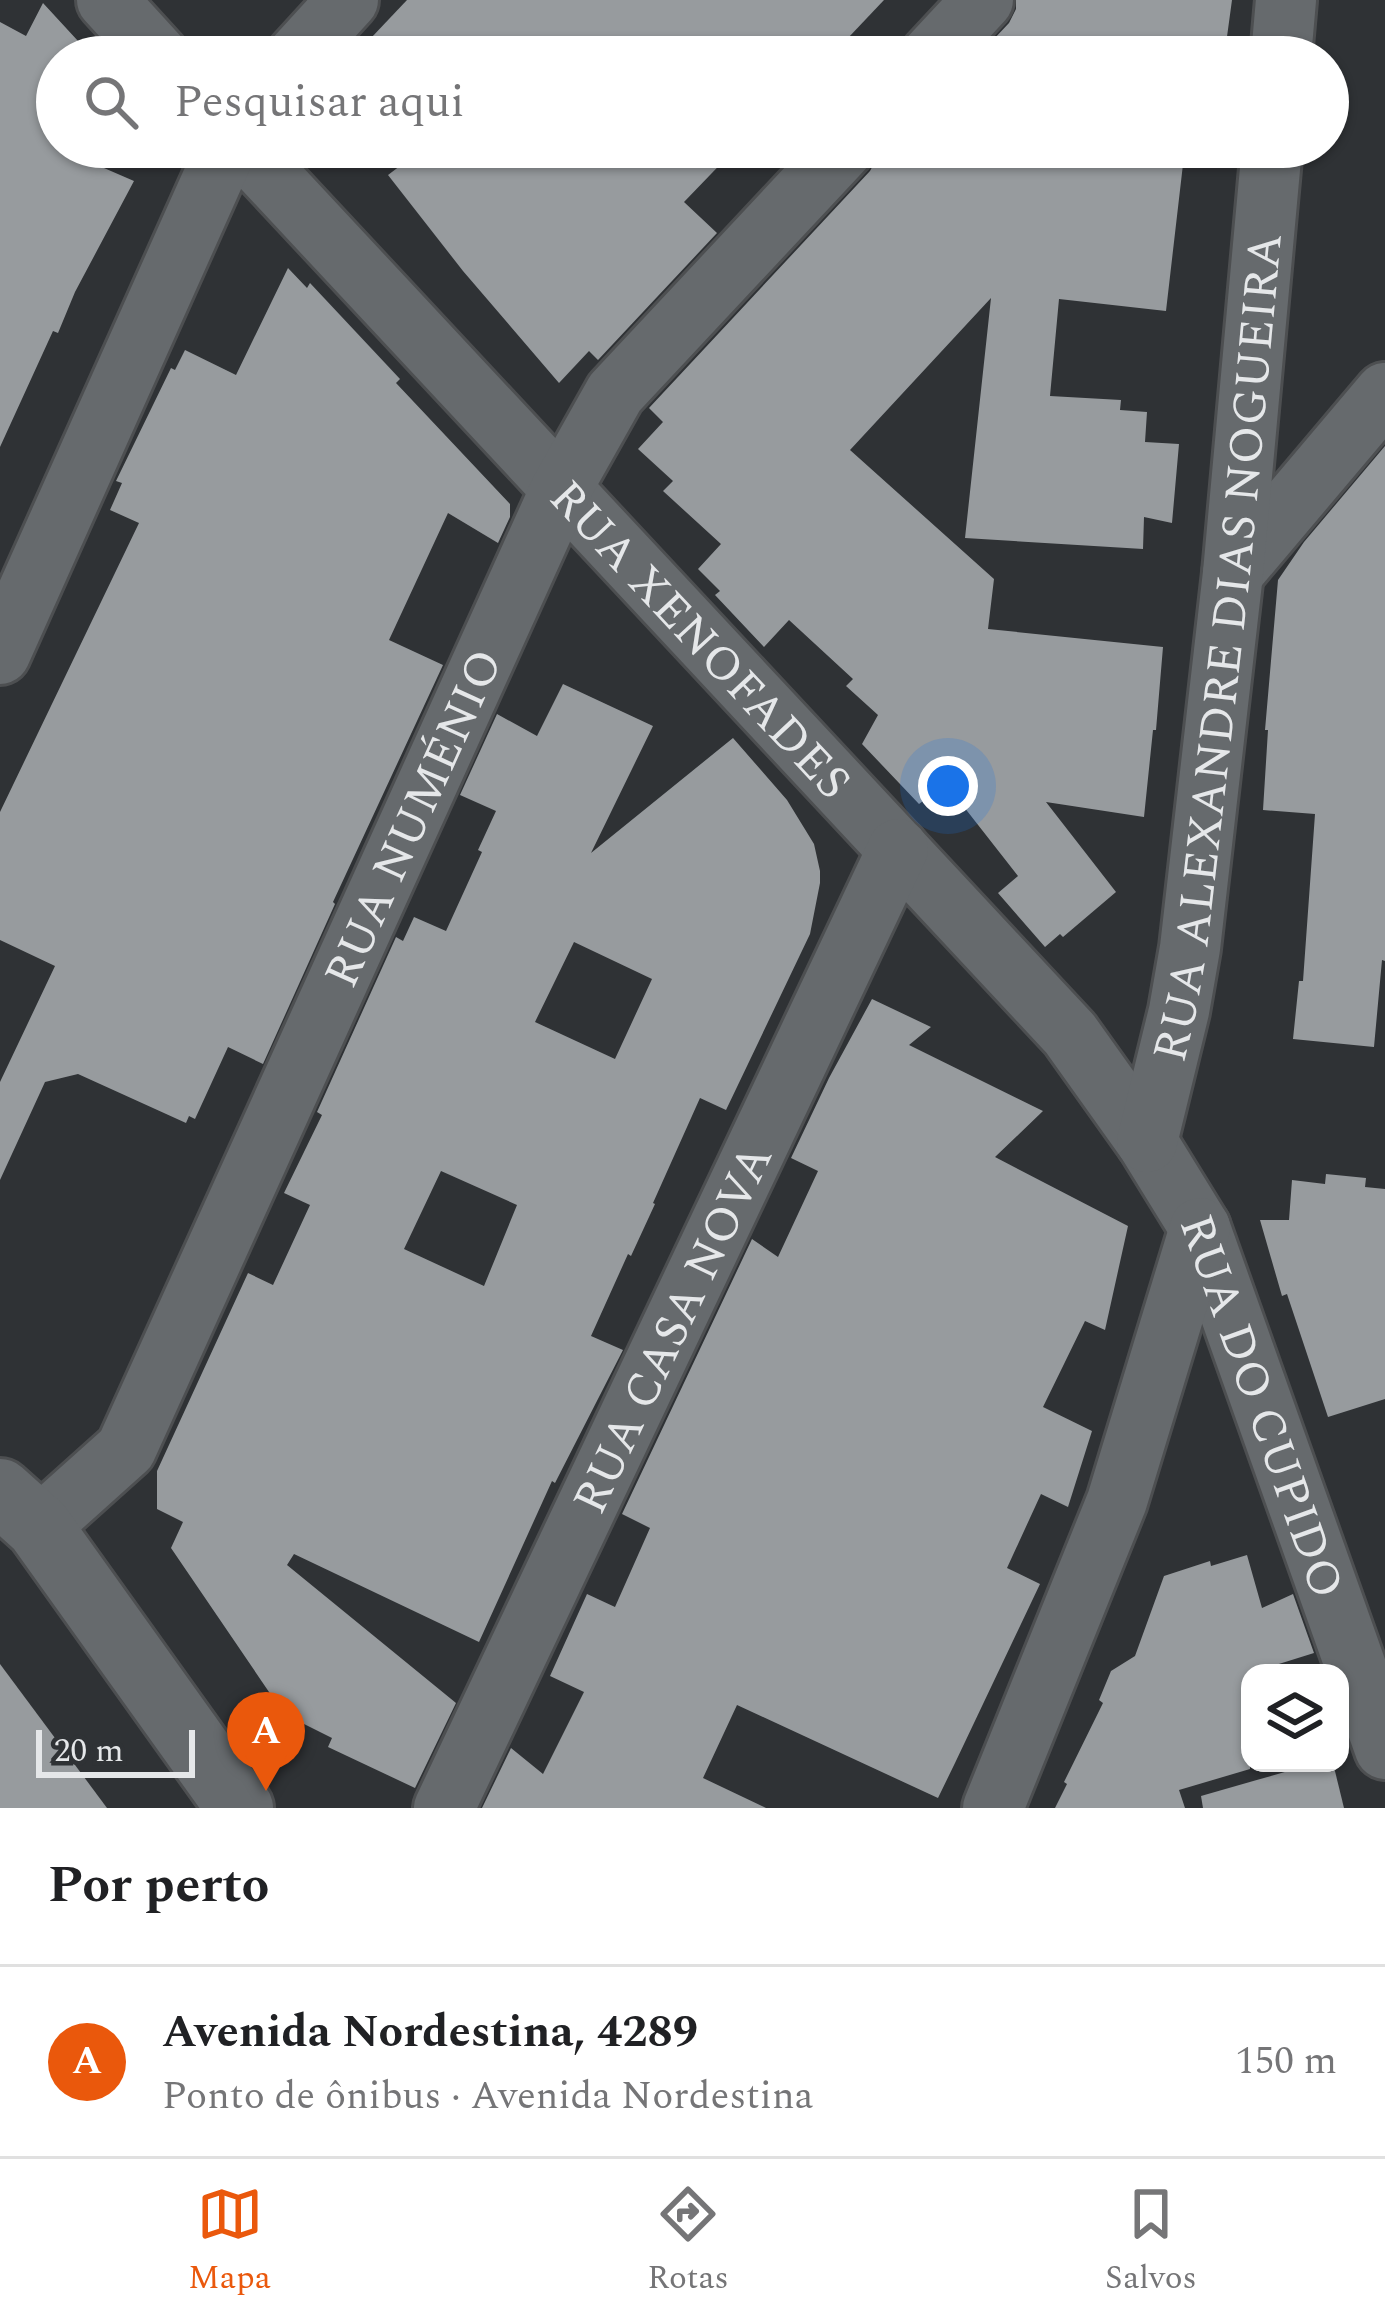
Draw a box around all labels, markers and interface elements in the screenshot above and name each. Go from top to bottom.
search box [36,36,1349,168]
text: Pesquisar aqui [174,68,464,137]
icon: search [78,69,144,135]
street label: RUA ALEXANDRE DIAS NOGUEIRA [1134,230,1303,1069]
street label: RUA XENOFADES [531,464,868,817]
street label: RUA NUMÉNIO [306,638,523,1000]
your location [918,756,978,816]
street label: RUA CASA NOVA [554,1132,792,1526]
street label: RUA DO CUPIDO [1159,1205,1363,1609]
map controls [1241,1664,1349,1772]
button: layers [1241,1664,1349,1772]
pin: A [227,1692,305,1791]
scale bar [36,1724,195,1777]
text: 20 m [54,1726,124,1776]
text: Por perto [48,1847,270,1925]
text: Avenida Nordestina, 4289 [162,1998,698,2067]
text: A [72,2032,102,2091]
text: 150 m [1235,2032,1337,2091]
text: Ponto de ônibus · Avenida Nordestina [162,2067,814,2126]
tab: Mapa [188,2181,271,2303]
tab: Rotas [647,2181,729,2303]
tab: Salvos [1105,2181,1197,2303]

